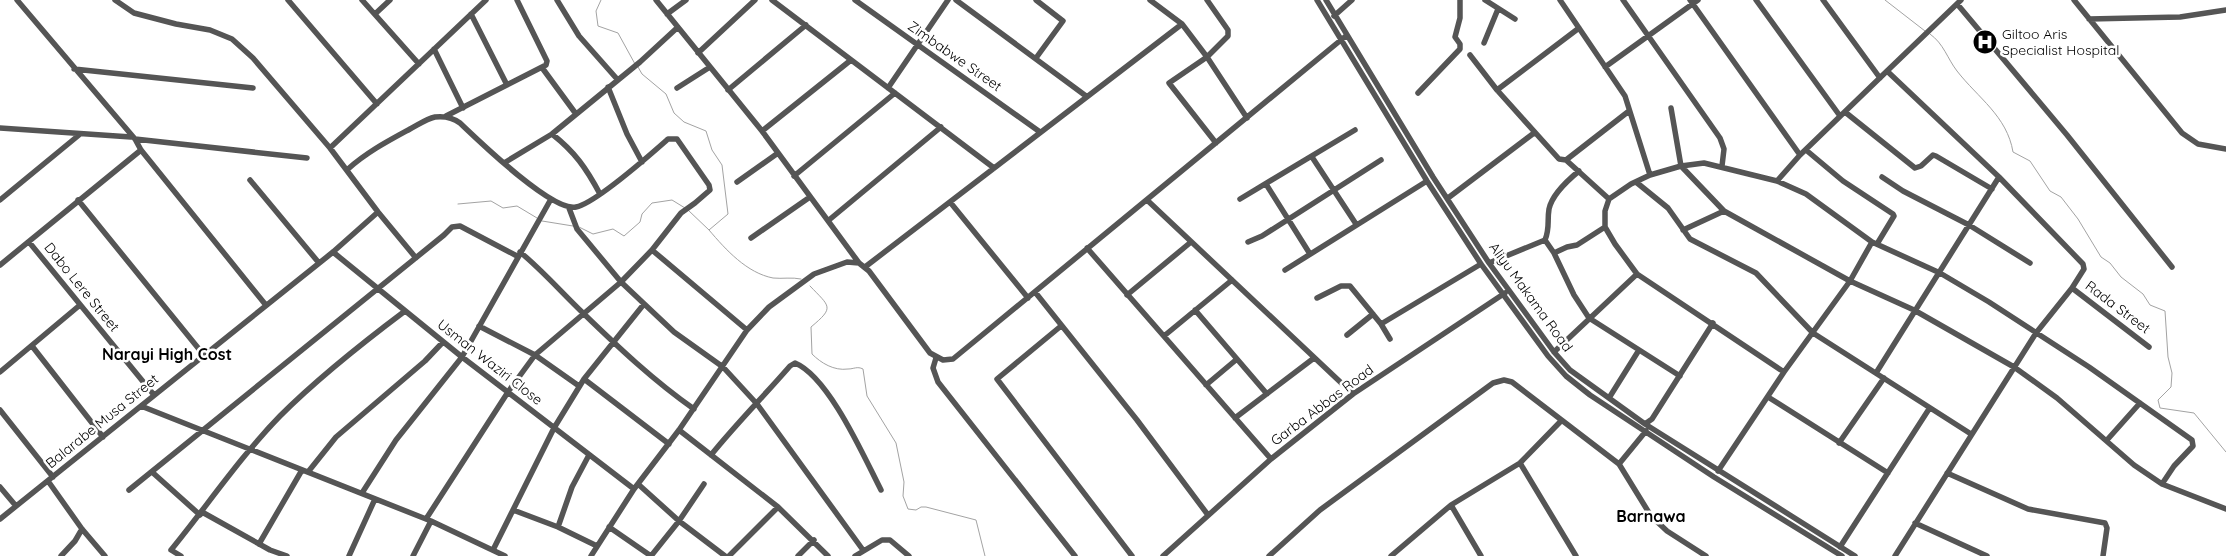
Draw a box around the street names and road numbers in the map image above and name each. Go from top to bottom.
street label: Zimbabwe Street [904,17,1006,95]
street label: Dabo Lere Street [40,239,124,336]
street label: Aliyu Makama Road [1485,239,1577,355]
street label: Rada Street [2082,277,2154,337]
street label: Usman Waziri Close [434,315,546,409]
street label: Garba Abbas Road [1267,360,1377,450]
street label: Balarabe Musa Street [42,370,162,472]

